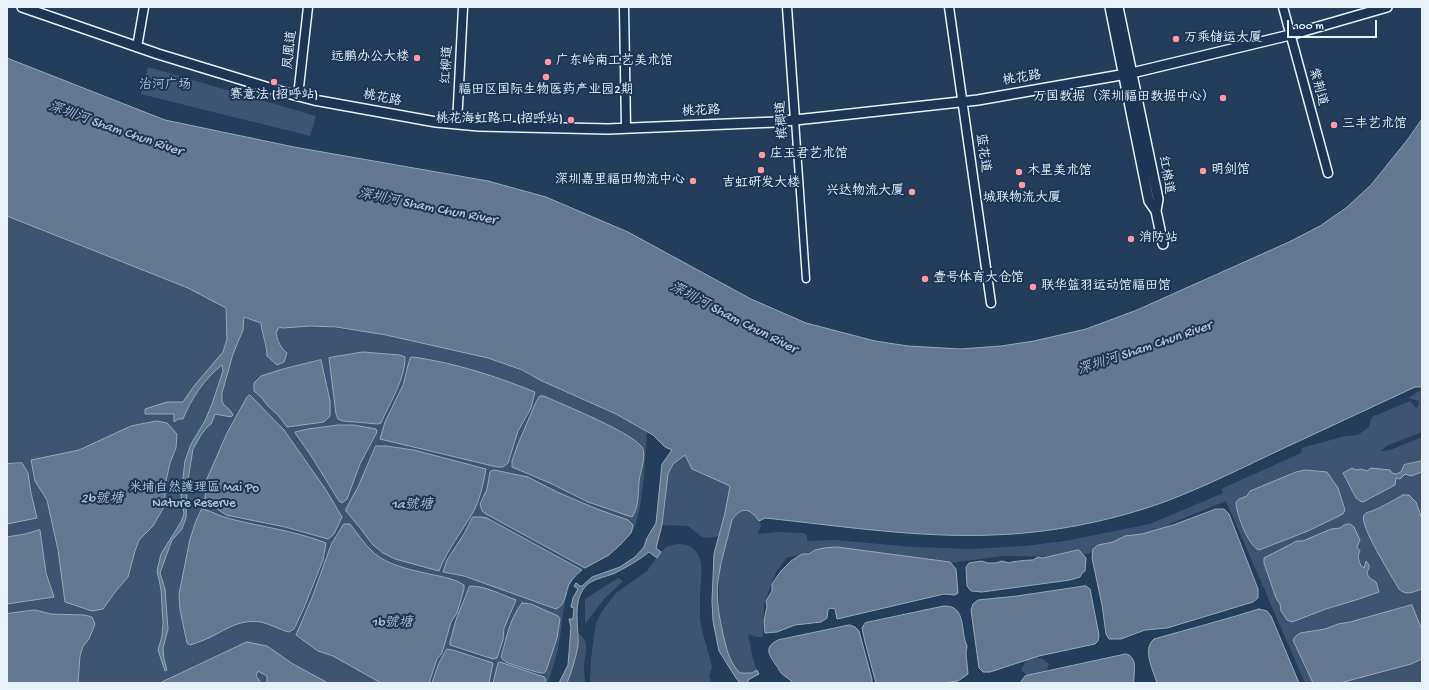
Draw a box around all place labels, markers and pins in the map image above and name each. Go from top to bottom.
place label: 万乘储运大厦 [1184,31,1262,47]
marker: 万乘储运大厦 [1171,34,1181,44]
place label: 远鹏办公大楼 [331,50,409,66]
marker: 远鹏办公大楼 [412,53,422,63]
place label: 广东岭南工艺美术馆 [556,54,673,70]
marker: 广东岭南工艺美术馆 [543,57,553,67]
marker: 福田区国际生物医药产业园2期 [541,72,551,82]
marker: 赛意法 (招呼站) [269,77,279,87]
place label: 福田区国际生物医药产业园2期 [458,83,634,99]
place label: 赛意法 (招呼站) [230,88,318,104]
place label: 万国数据（深圳福田数据中心） [1033,90,1215,106]
marker: 万国数据（深圳福田数据中心） [1218,93,1228,103]
place label: 桃花海虹路口 (招呼站) [436,112,563,128]
marker: 桃花海虹路口 (招呼站) [566,115,576,125]
place label: 三丰艺术馆 [1342,117,1407,133]
marker: 三丰艺术馆 [1329,120,1339,130]
place label: 庄玉君艺术馆 [770,147,848,163]
marker: 庄玉君艺术馆 [757,150,767,160]
place label: 明剑馆 [1211,163,1250,179]
place label: 木星美术馆 [1027,164,1092,180]
marker: 吉虹研发大楼 [756,165,766,175]
marker: 明剑馆 [1198,166,1208,176]
marker: 木星美术馆 [1014,167,1024,177]
place label: 深圳嘉里福田物流中心 [555,173,685,189]
marker: 深圳嘉里福田物流中心 [688,176,698,186]
place label: 吉虹研发大楼 [722,176,800,192]
marker: 城联物流大厦 [1017,180,1027,190]
place label: 兴达物流大厦 [826,184,904,200]
marker: 兴达物流大厦 [907,187,917,197]
place label: 城联物流大厦 [983,191,1061,207]
place label: 消防站 [1139,231,1178,247]
marker: 消防站 [1126,234,1136,244]
place label: 壹号体育大仓馆 [933,271,1024,287]
marker: 壹号体育大仓馆 [920,274,930,284]
place label: 联华篮羽运动馆福田馆 [1041,279,1171,295]
marker: 联华篮羽运动馆福田馆 [1028,282,1038,292]

